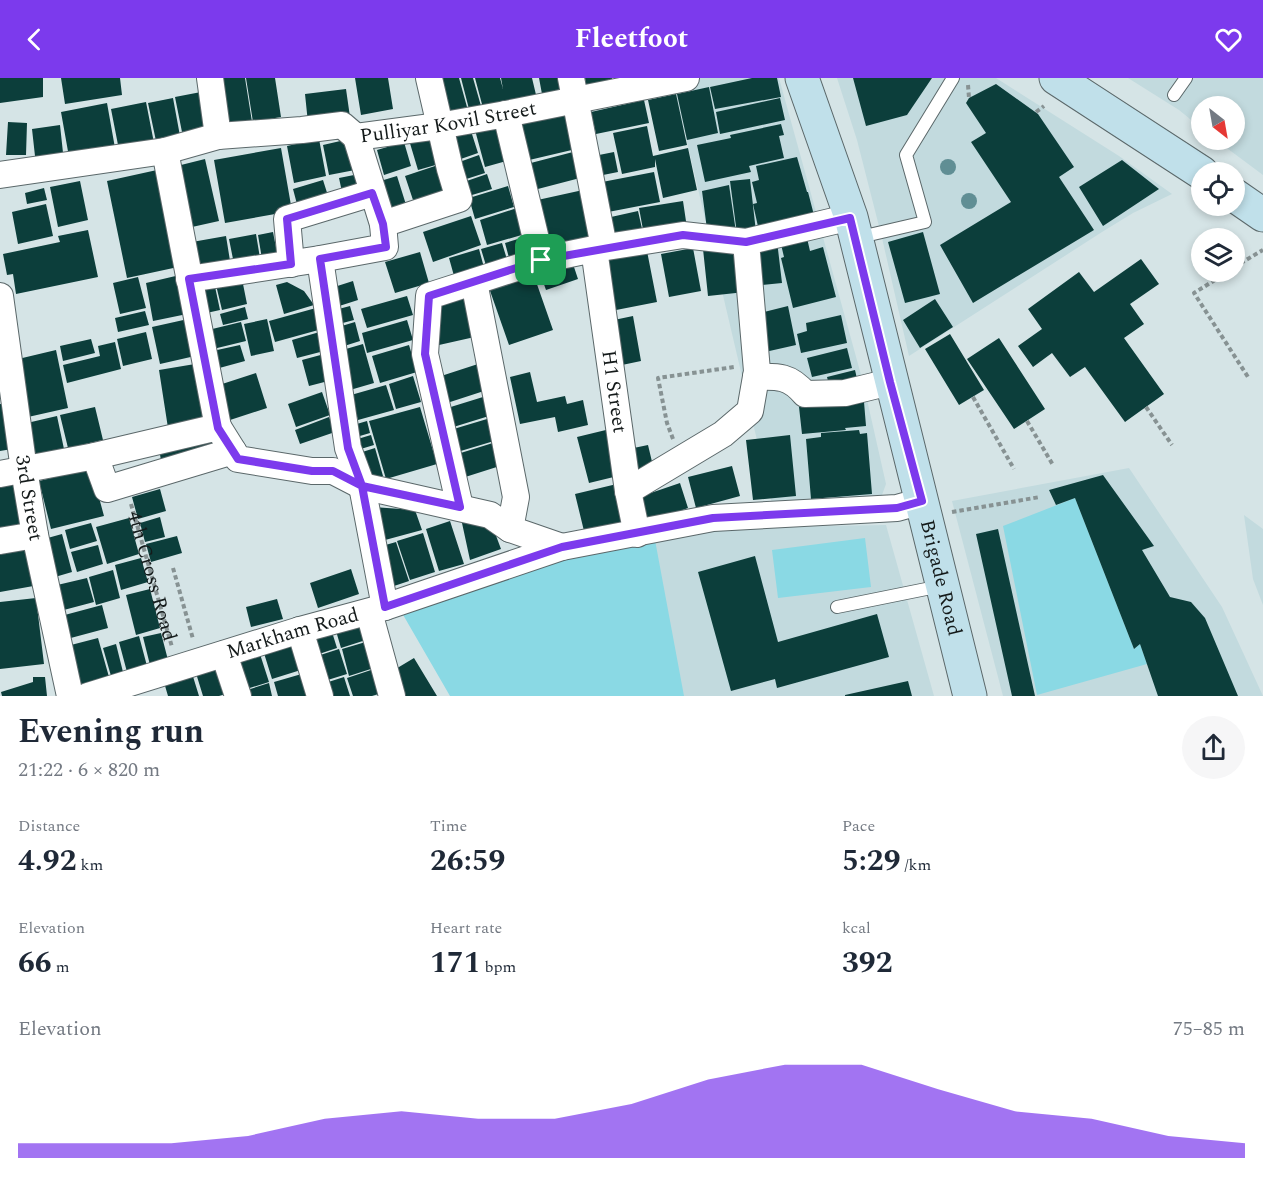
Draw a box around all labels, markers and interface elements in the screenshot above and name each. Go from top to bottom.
text: Fleetfoot [575,18,688,60]
icon: back [18,23,51,56]
icon: heart [1212,23,1245,56]
street label: Pulliyar Kovil Street [358,93,539,151]
north arrow [1191,96,1245,150]
map controls [1191,96,1245,282]
button: locate [1191,162,1245,216]
button: layers [1191,228,1245,282]
pin [515,234,566,285]
icon: arrive [524,243,557,276]
street label: H1 Street [593,348,635,435]
street label: 3rd Street [7,453,51,544]
street label: 4th Cross Road [119,507,185,645]
street label: Brigade Road [912,516,969,639]
street label: Markham Road [223,600,362,667]
text: Evening run [18,707,204,757]
button: share [1182,716,1245,779]
text: 21:22 · 6 × 820 m [18,755,160,785]
text: Distance [18,814,80,838]
text: Time [430,814,467,838]
text: Pace [842,814,875,838]
text: 4.92 [18,838,77,884]
text: 26:59 [430,838,505,884]
text: 5:29 [842,838,901,884]
text: km [77,853,103,877]
text: /km [901,853,931,877]
text: Elevation [18,916,85,940]
text: Heart rate [430,916,502,940]
text: kcal [842,916,871,940]
text: 66 [18,940,52,986]
text: 171 [430,940,481,986]
text: 392 [842,940,893,986]
text: m [52,955,69,979]
text: bpm [481,955,516,979]
text: Elevation [18,1014,102,1044]
text: 75–85 m [1173,1014,1245,1044]

